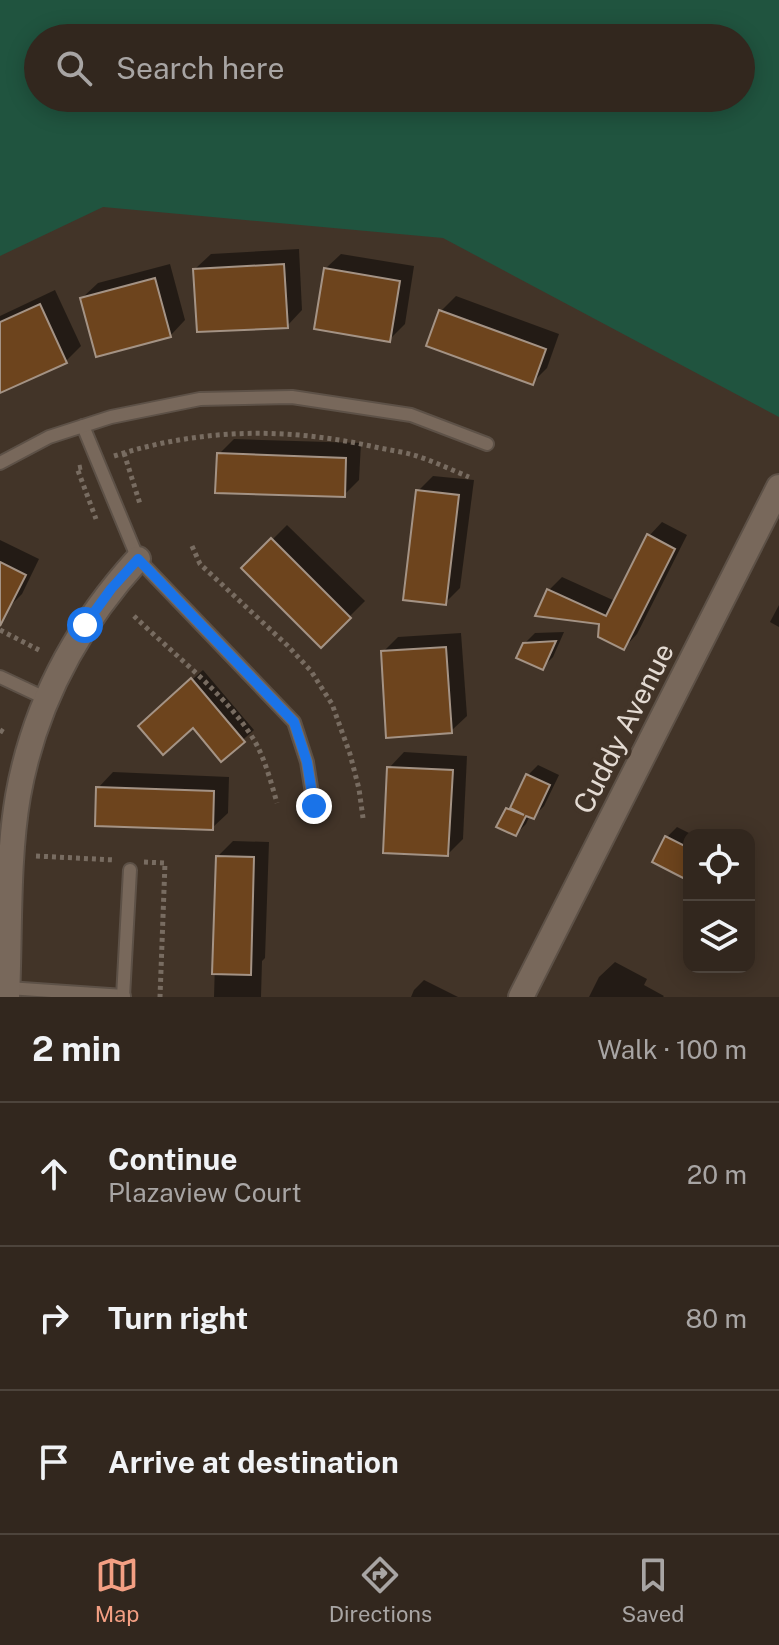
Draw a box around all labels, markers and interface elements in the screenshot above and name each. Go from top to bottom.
search box [24,24,755,112]
icon: search [52,46,96,90]
text: Search here [116,50,284,86]
route start [67,607,103,643]
street label: Cuddy Avenue [566,637,680,819]
route end [296,788,332,824]
map controls [683,829,755,973]
button: locate [683,829,755,901]
button: layers [683,901,755,973]
text: 2 min [32,1029,121,1069]
text: Walk · 100 m [597,1034,747,1065]
text: Continue [108,1141,238,1177]
icon: ahead [32,1152,76,1196]
text: 20 m [687,1159,747,1190]
text: Plazaview Court [108,1177,302,1208]
icon: right [32,1296,76,1340]
text: Turn right [108,1300,248,1336]
text: 80 m [686,1303,747,1334]
icon: arrive [32,1440,76,1484]
text: Arrive at destination [108,1444,399,1480]
tab: Map [95,1553,139,1627]
tab: Directions [329,1553,432,1627]
tab: Saved [621,1553,684,1627]

